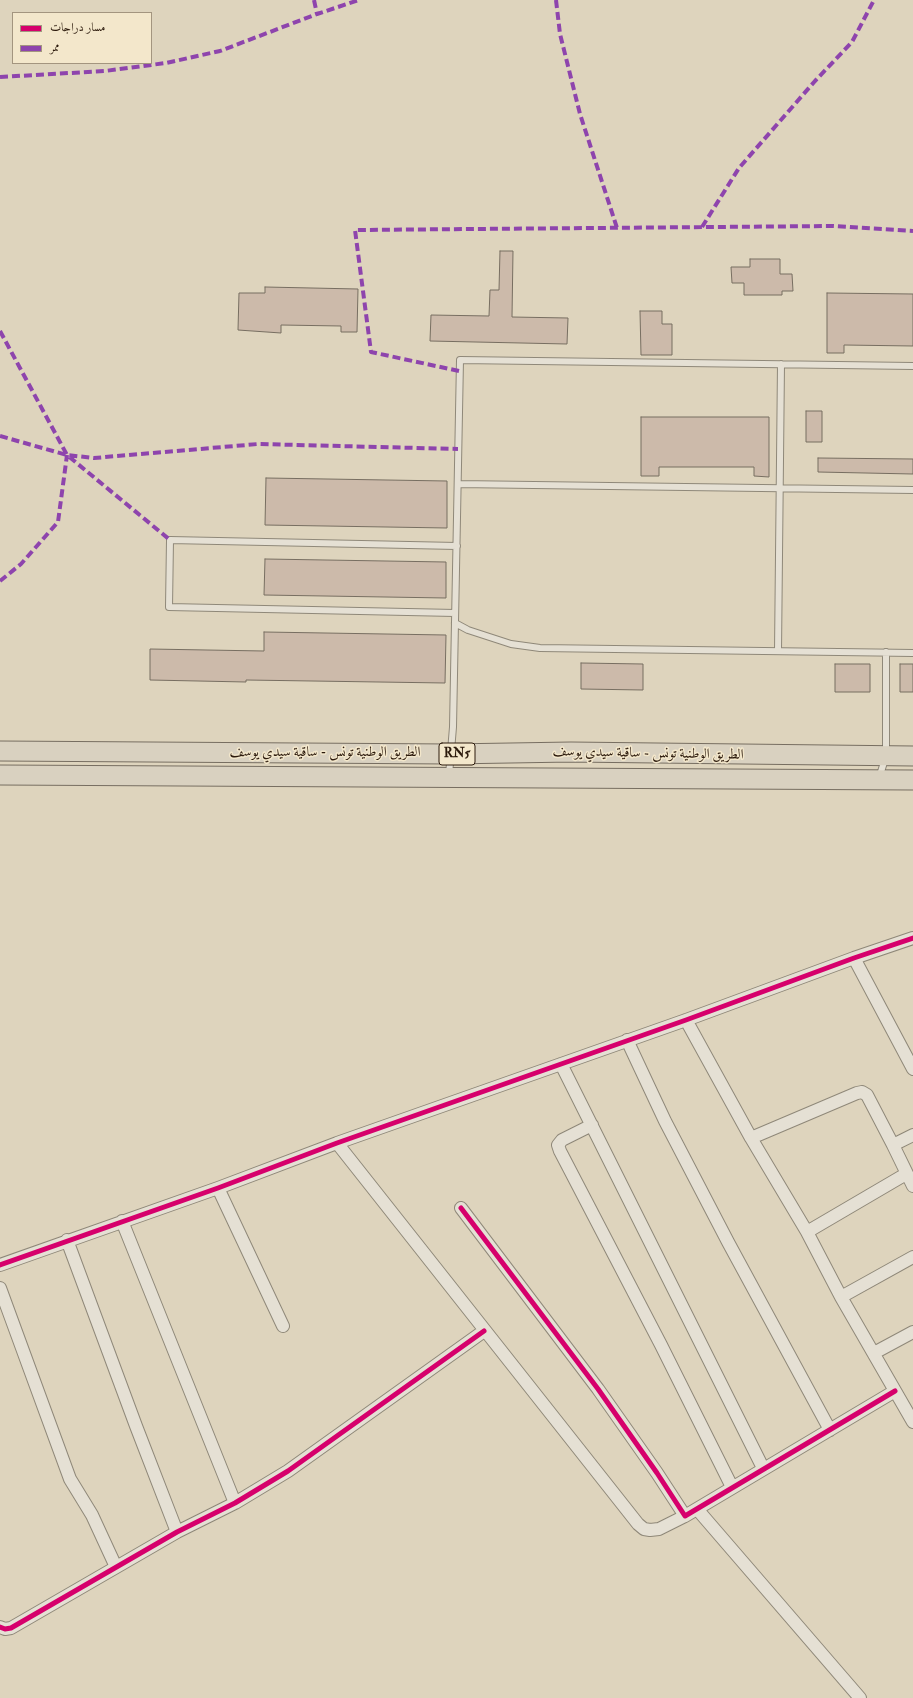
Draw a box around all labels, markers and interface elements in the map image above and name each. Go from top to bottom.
legend [12,12,152,64]
text: مسار دراجات [50,20,105,35]
text: ممر [50,40,60,55]
road number: RN5 [439,743,475,765]
street label: الطريق الوطنية تونس - ساقية سيدي يوسف [552,744,744,764]
street label: الطريق الوطنية تونس - ساقية سيدي يوسف [229,745,421,761]

